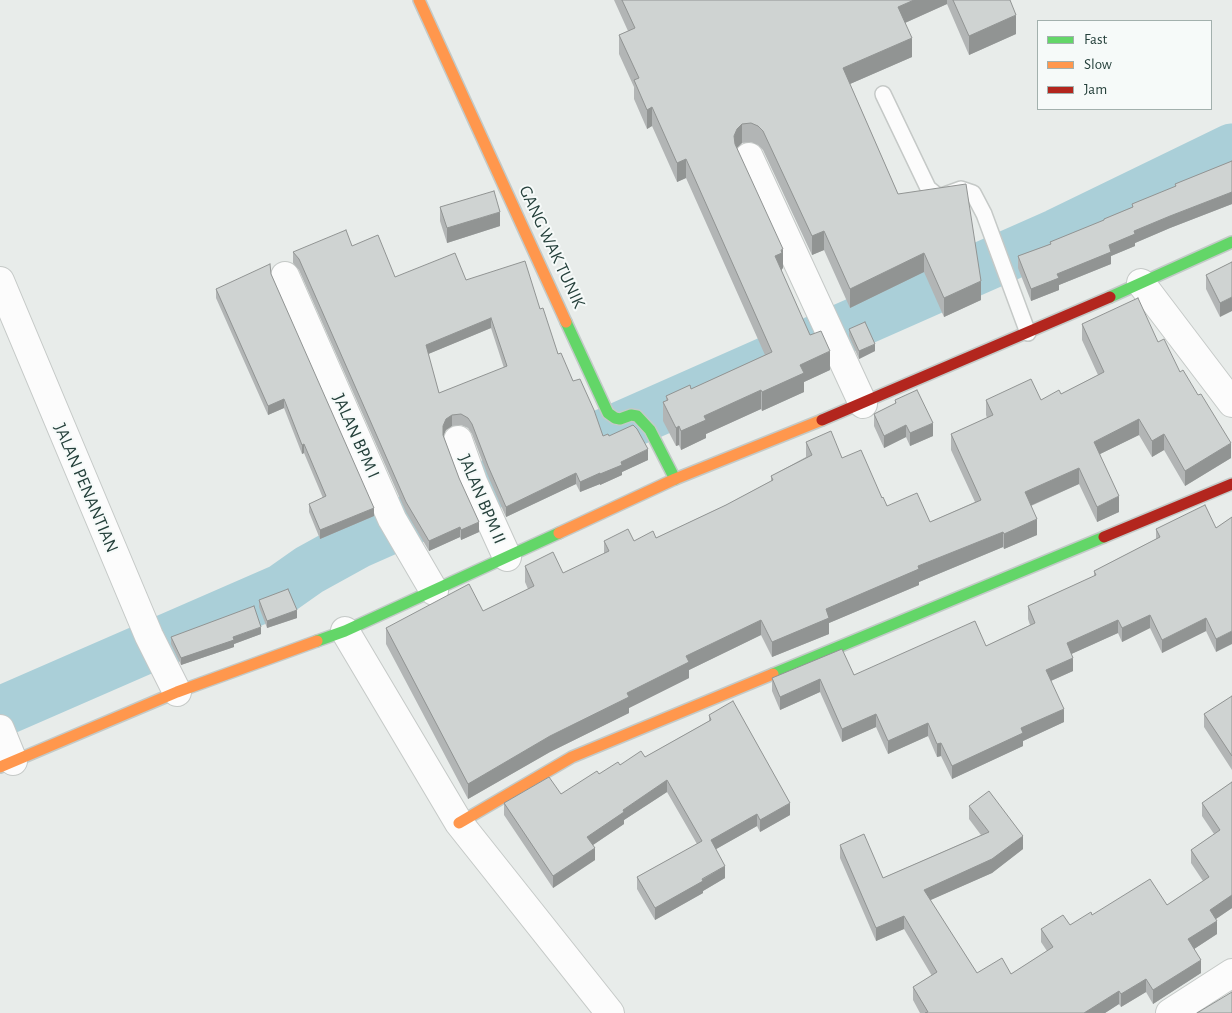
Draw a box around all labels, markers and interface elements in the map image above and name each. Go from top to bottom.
legend [1037,20,1212,110]
text: Fast [1084,32,1107,47]
text: Slow [1084,57,1112,72]
text: Jam [1084,82,1107,97]
street label: GANG WAK TUNIK [514,182,590,312]
street label: JALAN BPM I [328,390,384,482]
street label: JALAN PENANTIAN [49,420,123,556]
street label: JALAN BPM II [454,451,510,547]

